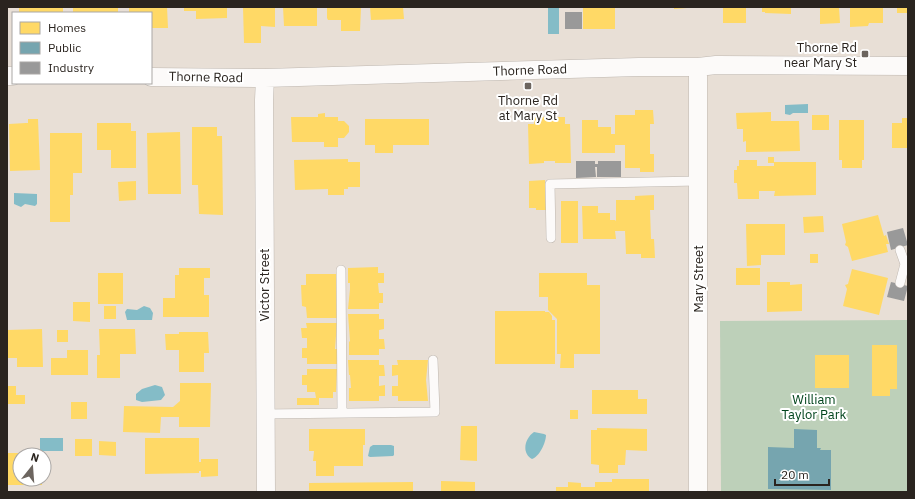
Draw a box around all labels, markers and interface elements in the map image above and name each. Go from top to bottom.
legend [12,12,152,84]
text: Homes [48,20,86,35]
place label: Thorne Rd near Mary St [784,39,857,71]
text: Public [48,40,81,55]
marker: Thorne Rd near Mary St [860,49,870,59]
text: Industry [48,60,94,75]
street label: Thorne Road [493,60,567,80]
street label: Thorne Road [169,68,243,86]
marker: Thorne Rd at Mary St [523,81,533,91]
place label: Thorne Rd at Mary St [498,92,558,124]
street label: Mary Street [690,245,707,313]
street label: Victor Street [256,249,273,322]
park label: William Taylor Park [782,391,847,423]
north arrow [12,447,52,487]
text: N [29,450,41,465]
scale bar [775,461,829,487]
text: 20 m [781,467,809,482]

